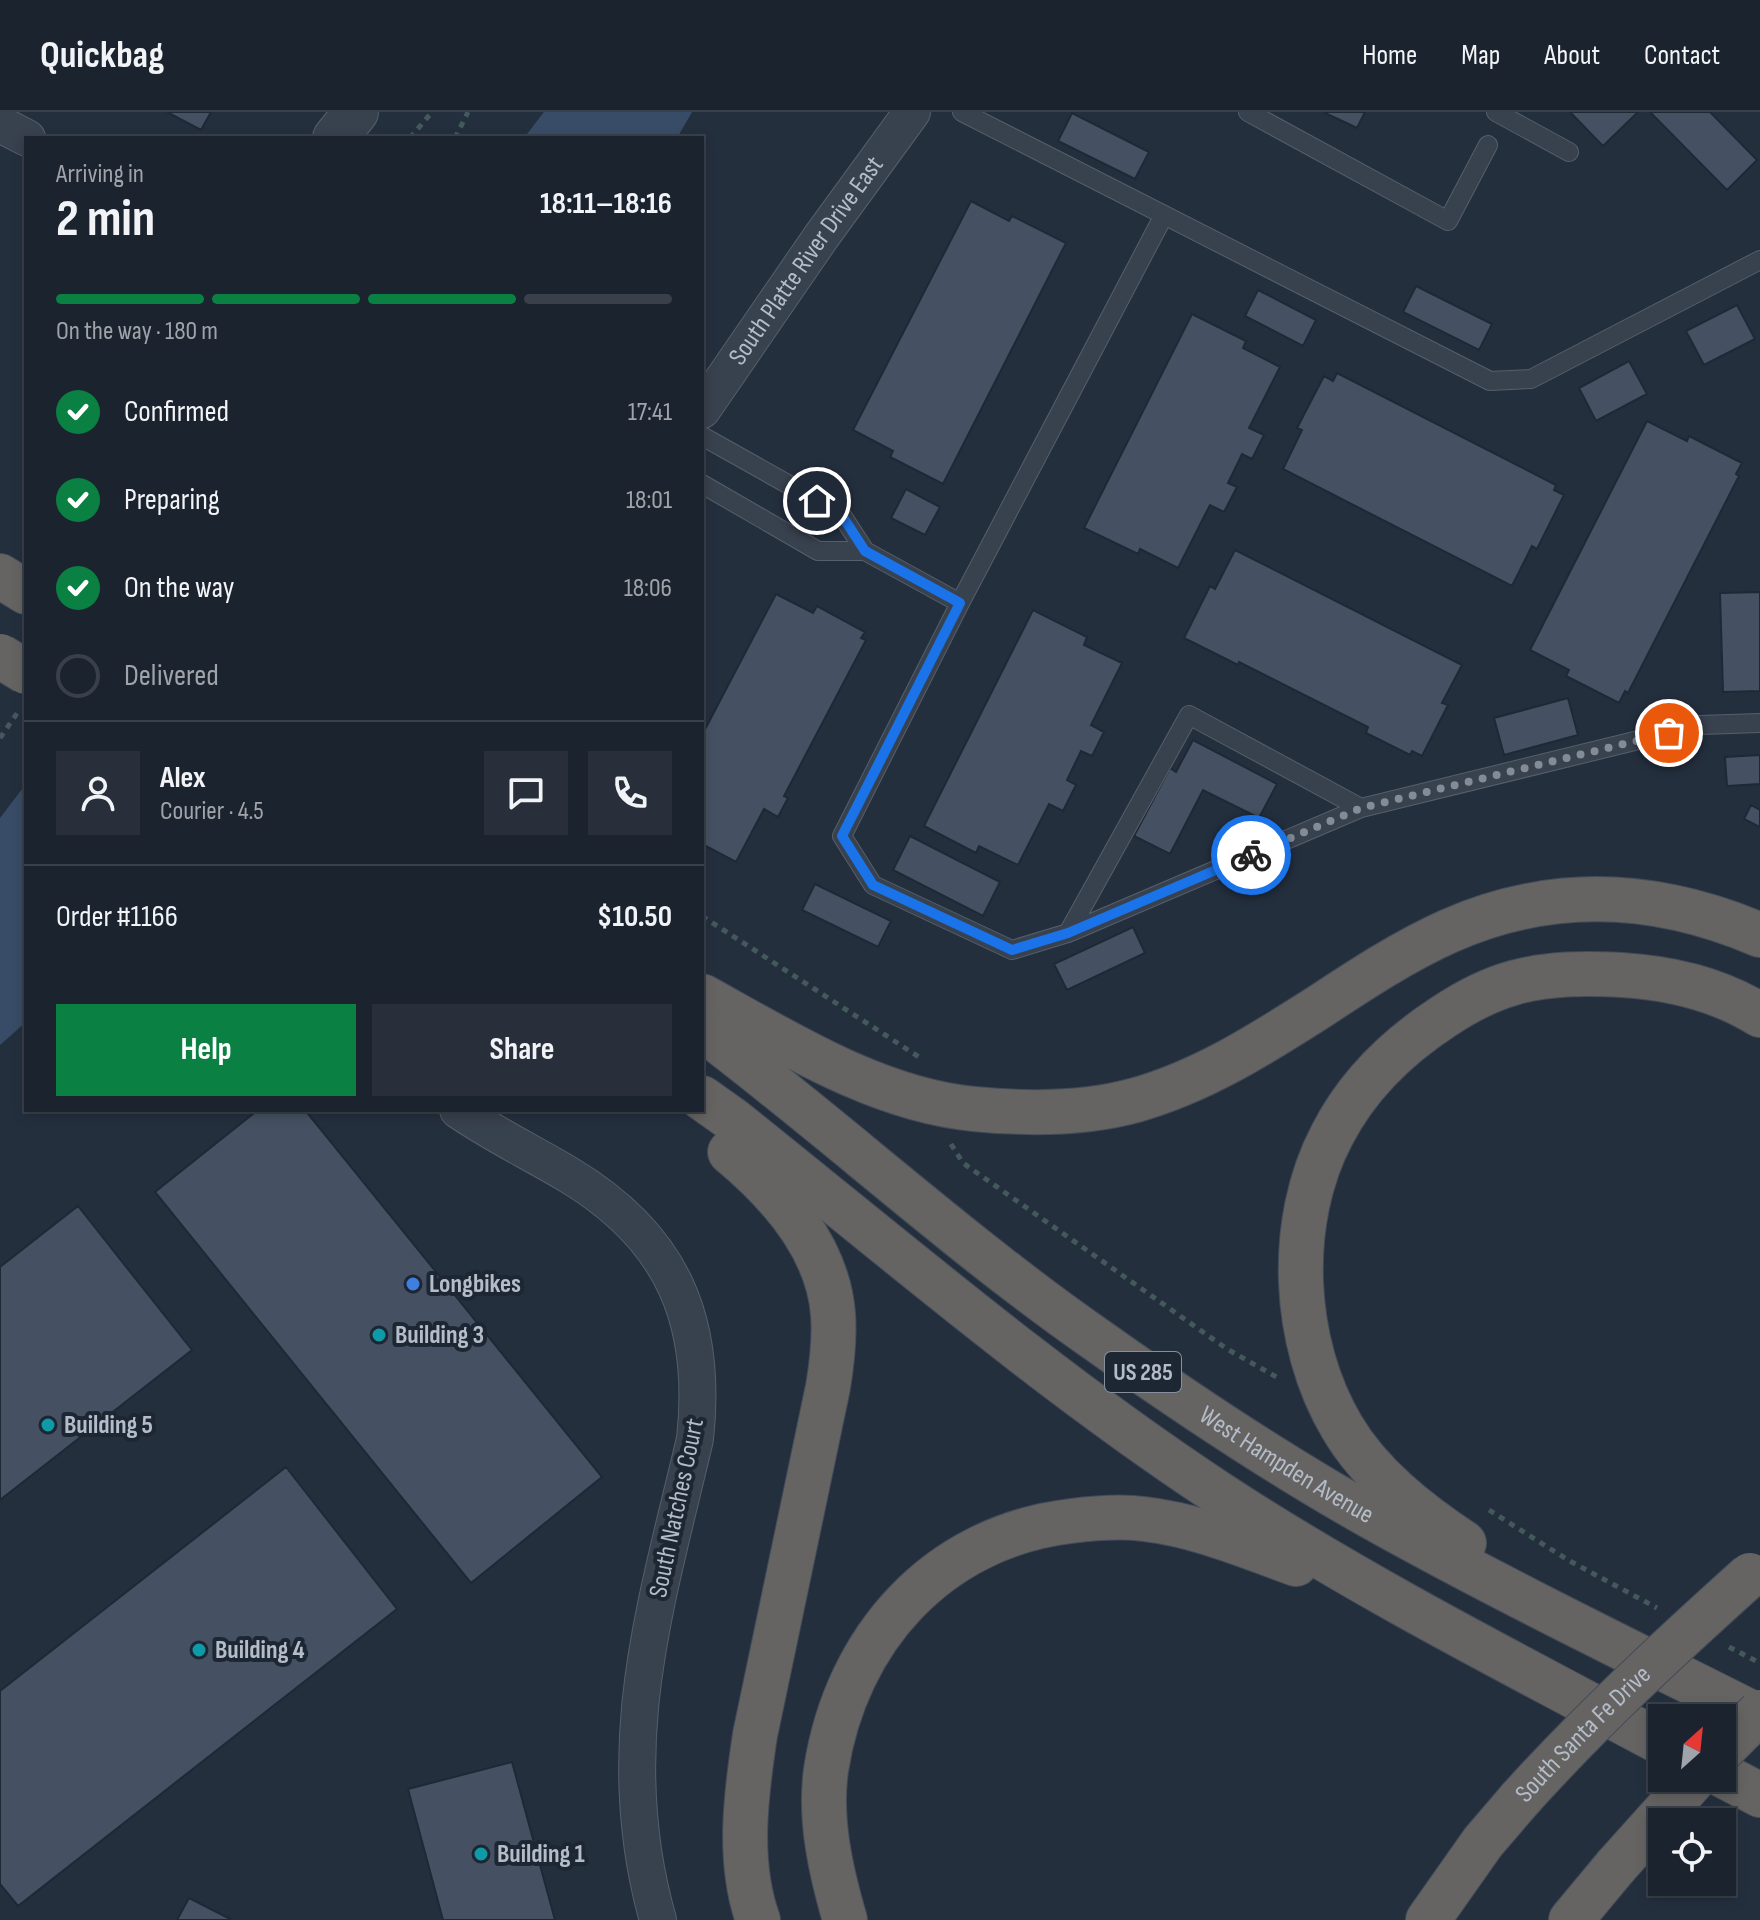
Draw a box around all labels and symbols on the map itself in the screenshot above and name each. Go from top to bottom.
street label: South Platte River Drive East [722,150,890,371]
pin [783,467,851,535]
pin [1635,699,1703,767]
courier [1211,815,1291,895]
place label: Longbikes [429,1269,521,1300]
marker: Longbikes [404,1275,422,1293]
place label: Building 3 [395,1320,484,1351]
marker: Building 3 [370,1326,388,1344]
road number: US 285 [1105,1352,1181,1392]
street label: West Hampden Avenue [1193,1399,1379,1530]
place label: Building 5 [64,1410,153,1441]
marker: Building 5 [39,1416,57,1434]
street label: South Natches Court [643,1416,711,1600]
place label: Building 4 [215,1635,305,1666]
marker: Building 4 [190,1641,208,1659]
street label: South Santa Fe Drive [1509,1659,1657,1809]
north arrow [1648,1704,1736,1792]
place label: Building 1 [497,1839,585,1870]
marker: Building 1 [472,1845,490,1863]

